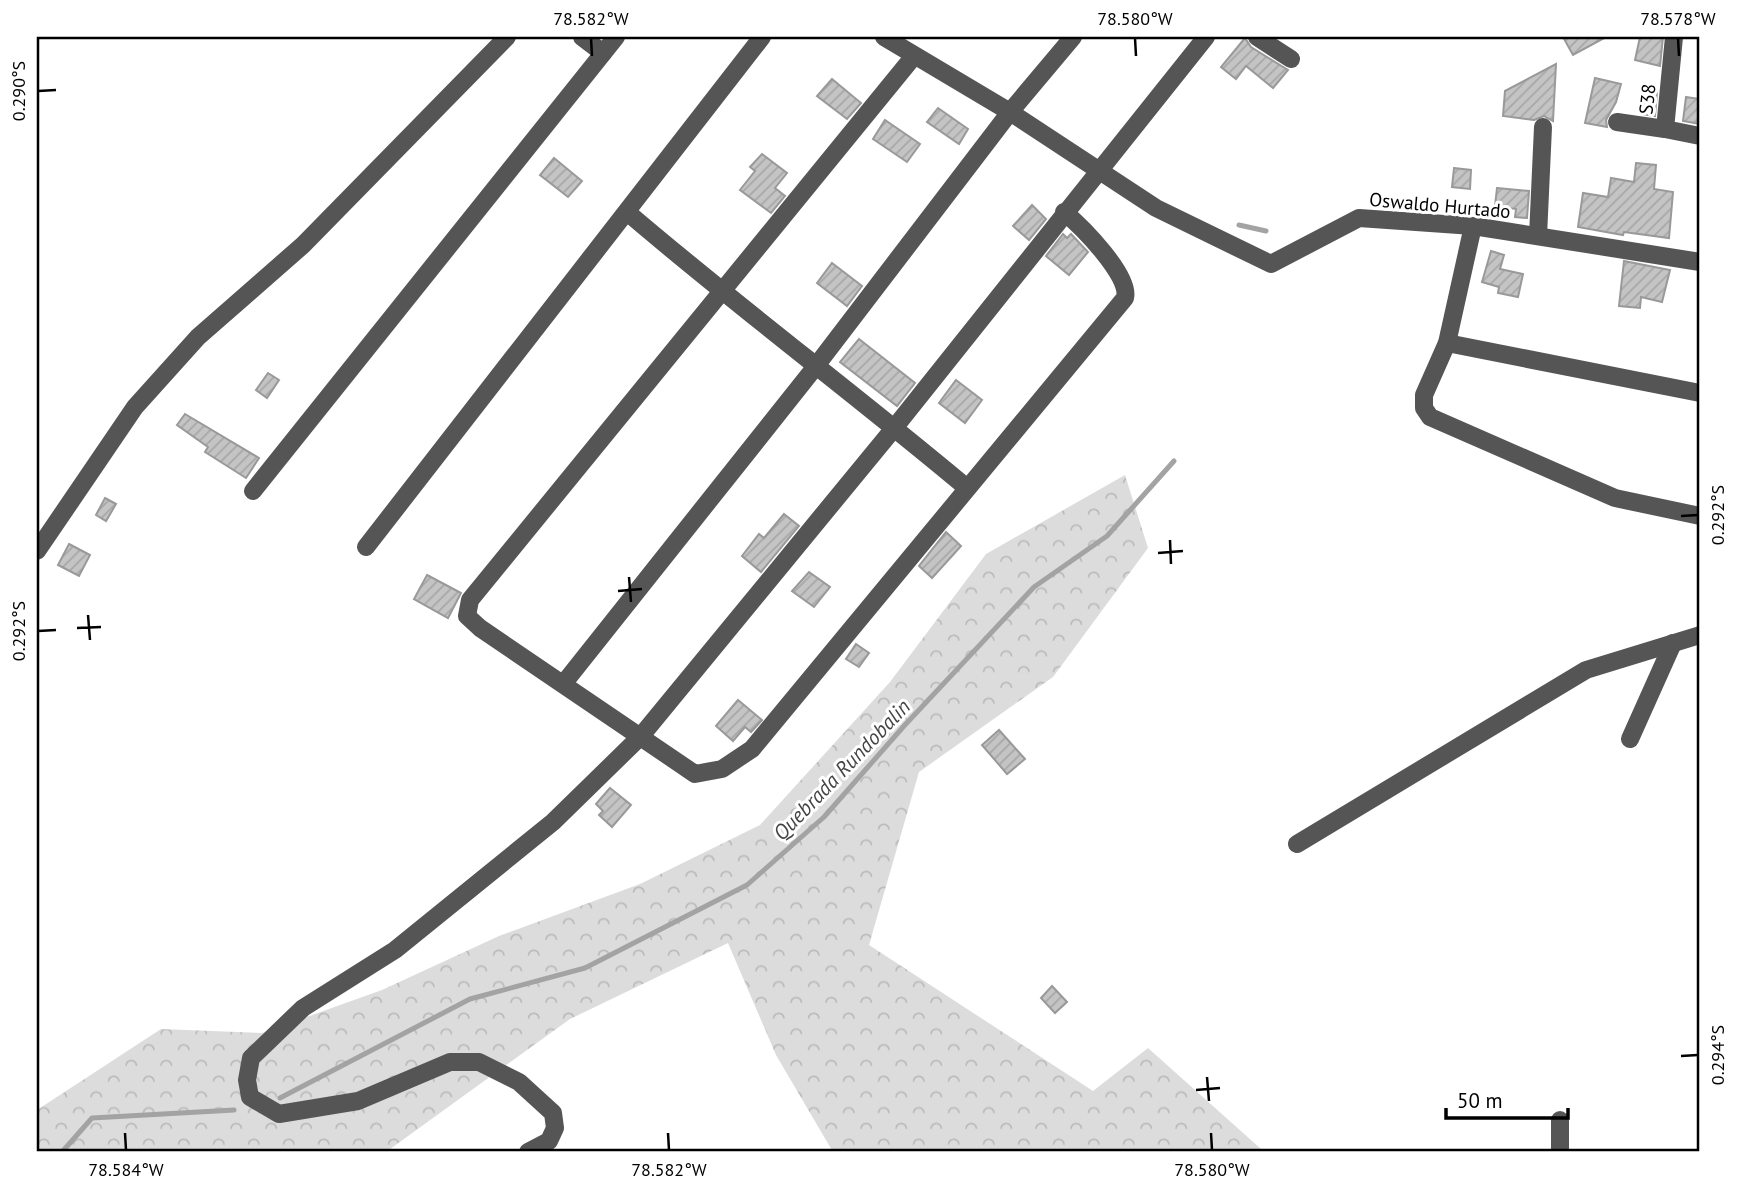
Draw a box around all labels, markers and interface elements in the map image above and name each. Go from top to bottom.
text: 78.582°W [553,7,629,30]
text: 78.580°W [1097,7,1173,30]
text: 78.578°W [1640,7,1716,30]
text: 0.290°S [7,61,30,121]
street label: S38 [1633,82,1661,116]
street label: Oswaldo Hurtado [1368,187,1512,223]
text: 0.292°S [1706,485,1729,545]
text: 0.292°S [7,601,30,661]
water label: Quebrada Rundobalin [767,693,916,846]
text: 0.294°S [1706,1025,1729,1085]
scale bar [1446,1077,1569,1121]
text: 50 m [1457,1087,1503,1114]
text: 78.584°W [88,1158,164,1181]
text: 78.582°W [631,1158,707,1181]
text: 78.580°W [1174,1158,1250,1181]

